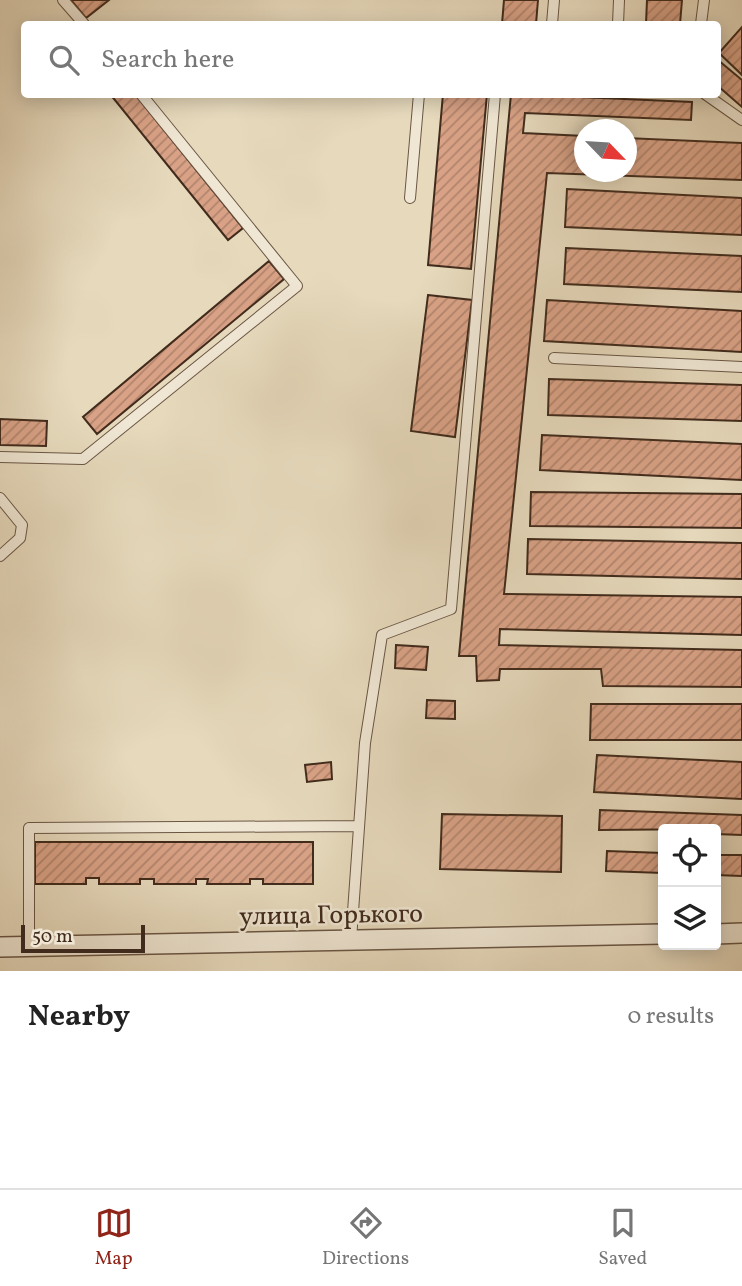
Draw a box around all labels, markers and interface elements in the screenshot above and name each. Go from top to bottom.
search box [21,21,721,98]
icon: search [45,41,83,79]
text: Search here [101,42,234,78]
north arrow [574,119,637,182]
map controls [658,824,721,950]
button: locate [658,824,721,887]
button: layers [658,887,721,950]
street label: улица Горького [239,896,423,936]
scale bar [21,922,145,954]
text: 50 m [32,924,73,950]
text: Nearby [28,996,130,1038]
text: 0 results [627,1001,714,1033]
tab: Map [95,1204,133,1272]
tab: Directions [322,1204,409,1272]
tab: Saved [598,1204,647,1272]

